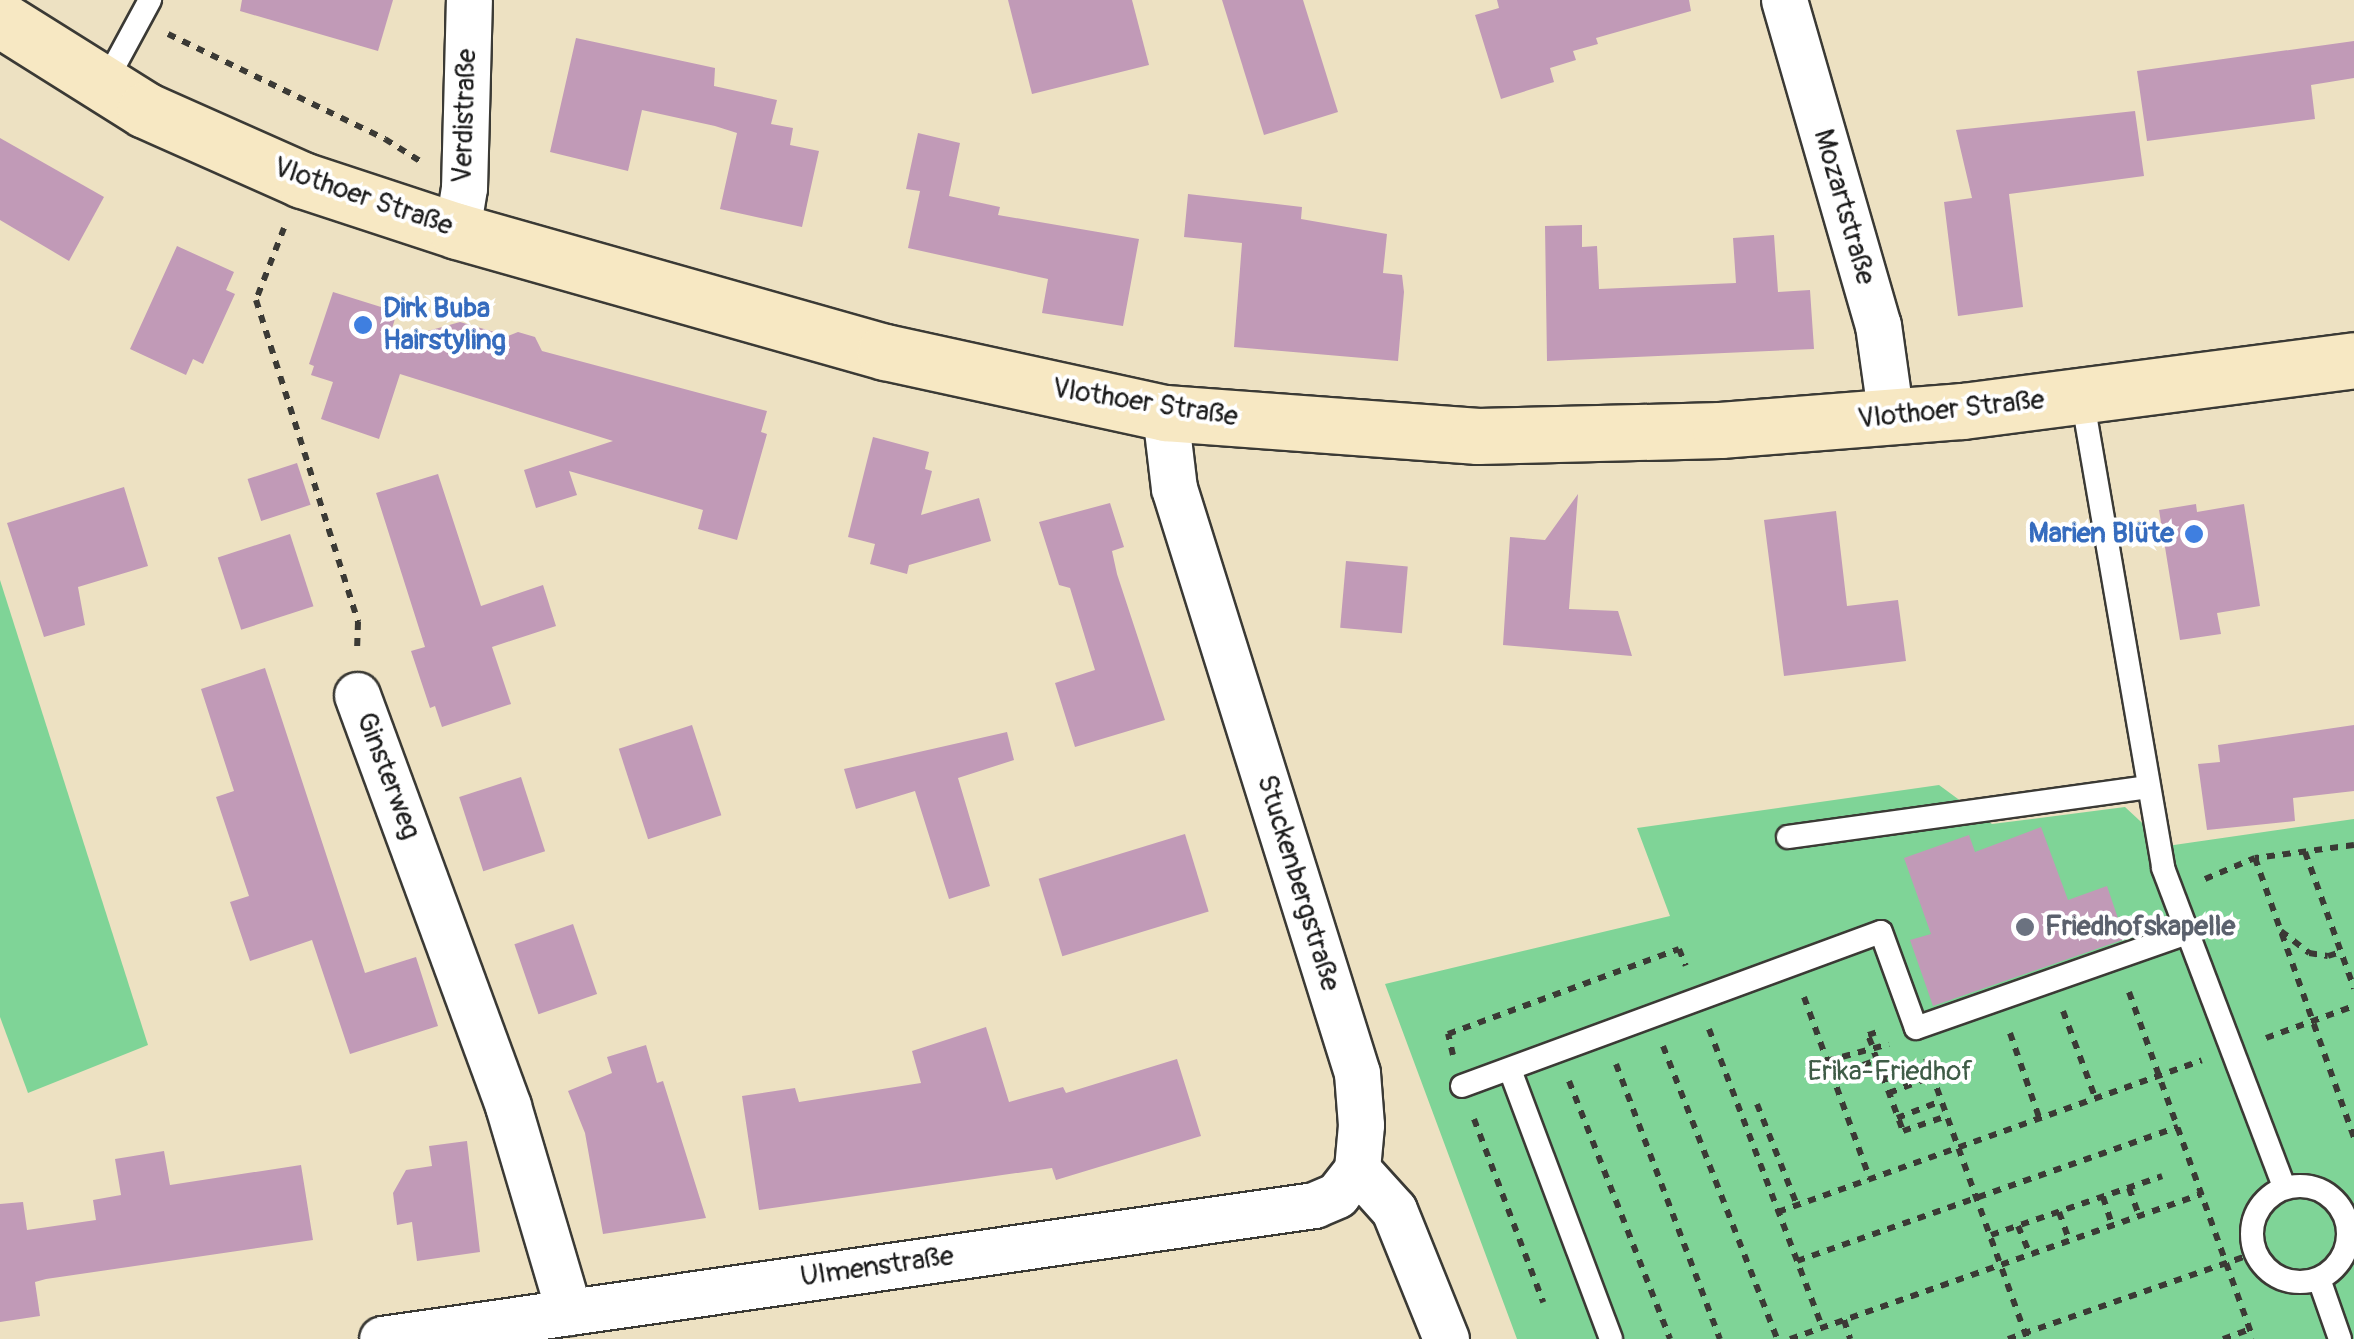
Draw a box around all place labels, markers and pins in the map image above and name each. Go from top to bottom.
place label: Dirk Buba Hairstyling [383,292,506,358]
marker: Dirk Buba Hairstyling [352,314,374,336]
place label: Marien Blüte [2029,517,2174,551]
marker: Marien Blüte [2183,523,2205,545]
place label: Friedhofskapelle [2045,910,2235,944]
marker: Friedhofskapelle [2014,916,2036,938]

